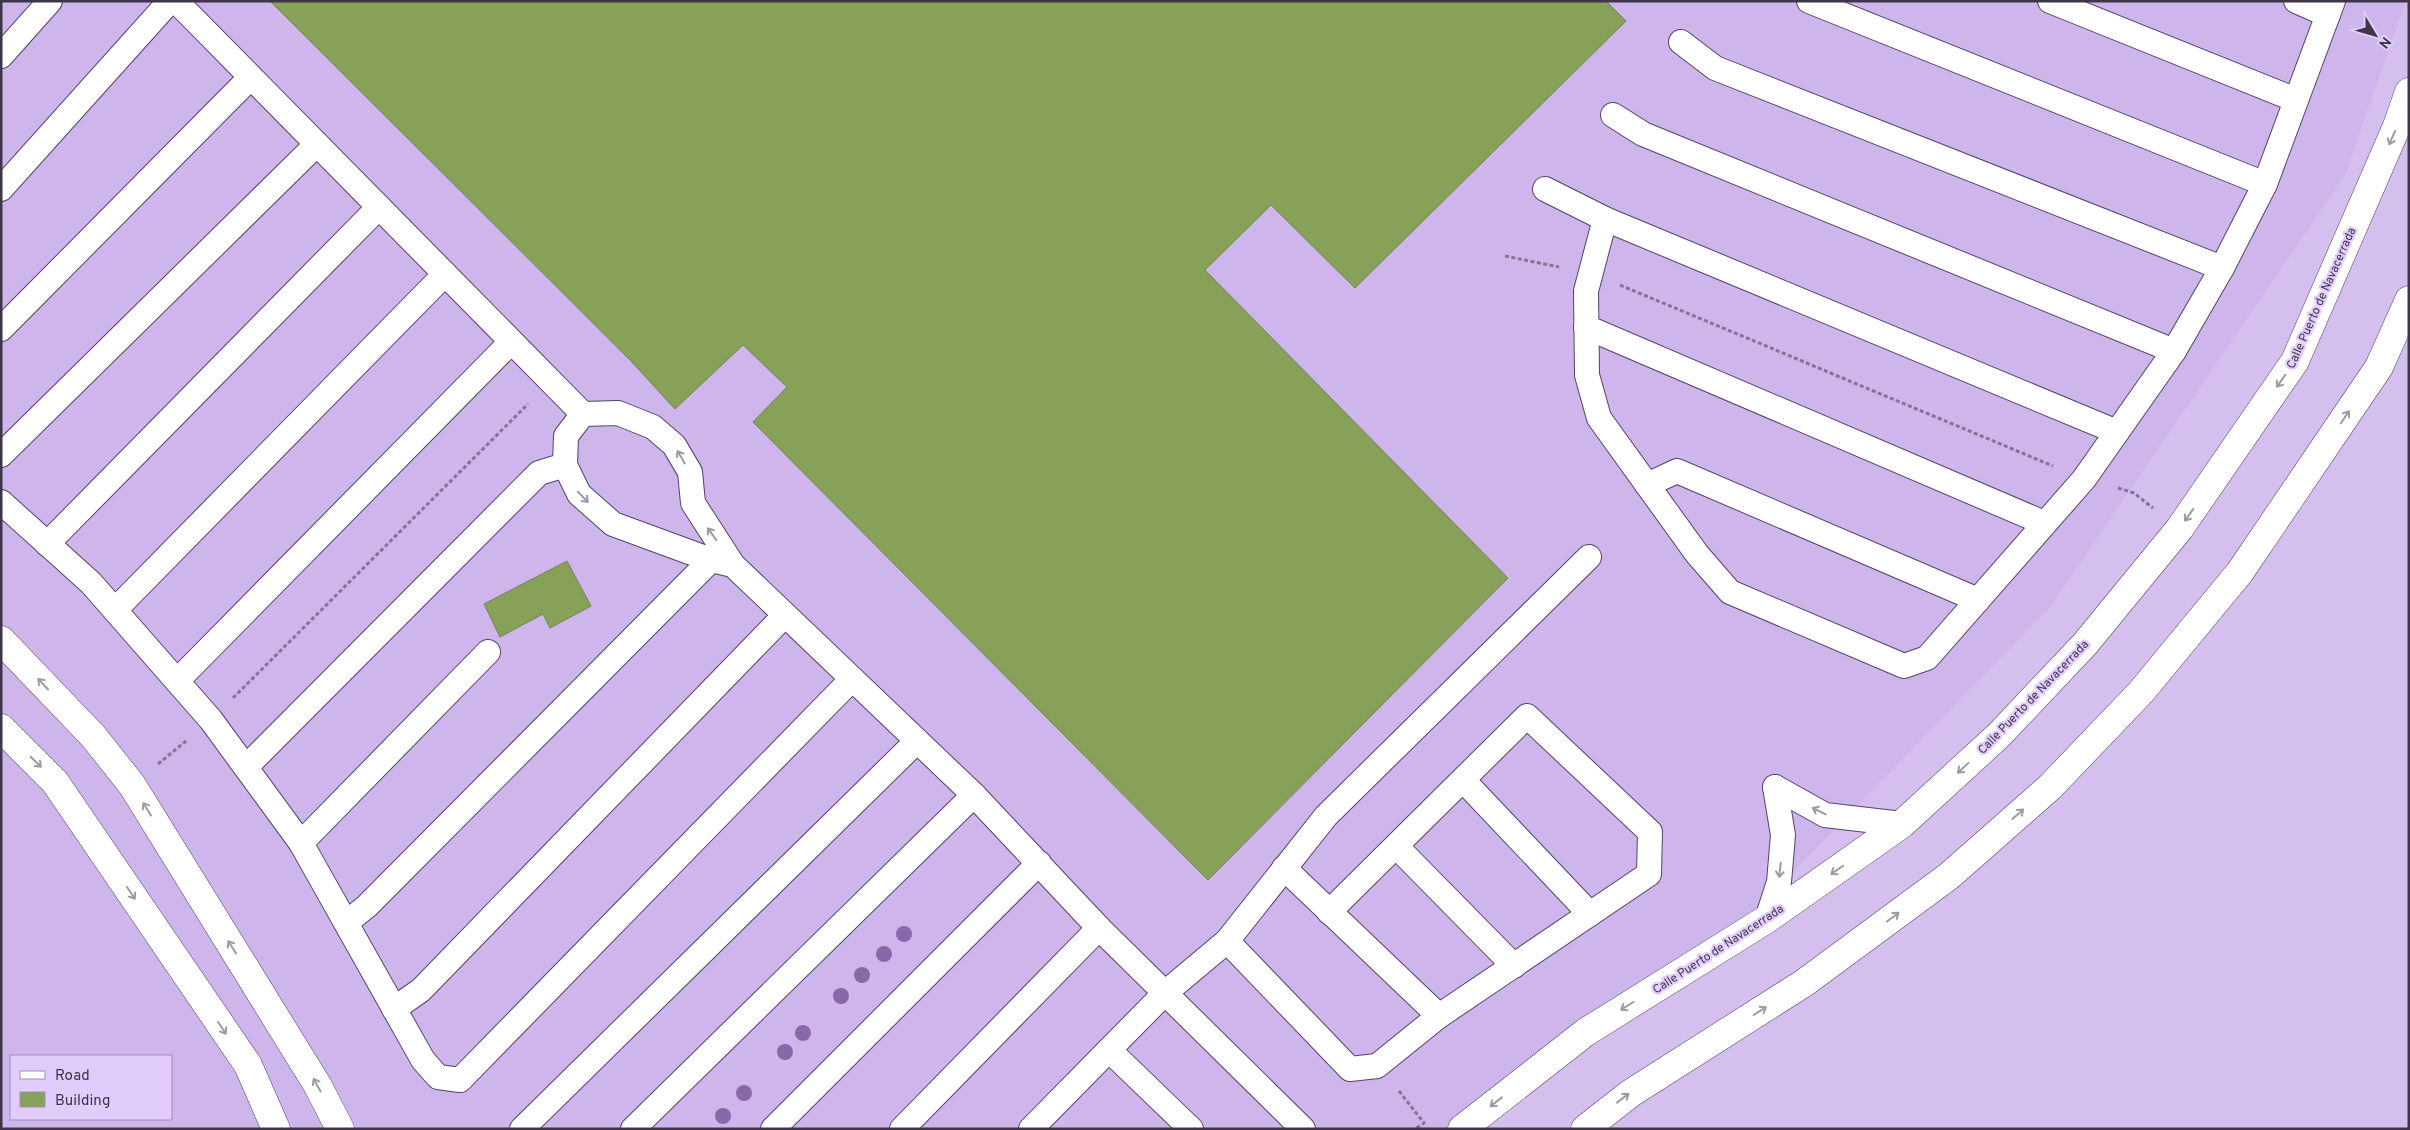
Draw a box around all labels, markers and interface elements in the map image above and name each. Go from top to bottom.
north arrow [2350,10,2400,60]
text: N [2374,33,2394,51]
one-way arrow [2387,130,2397,145]
street label: Calle Puerto de Navacerrada [2283,225,2360,372]
one-way arrow [2276,374,2286,388]
one-way arrow [2339,410,2350,424]
one-way arrow [675,450,685,464]
one-way arrow [577,491,589,503]
one-way arrow [2184,507,2194,521]
one-way arrow [707,528,717,542]
street label: Calle Puerto de Navacerrada [1975,637,2093,758]
one-way arrow [37,678,49,690]
one-way arrow [30,756,42,769]
one-way arrow [1956,762,1969,774]
one-way arrow [141,802,151,816]
one-way arrow [1812,806,1827,816]
one-way arrow [2012,809,2025,820]
one-way arrow [1775,862,1785,878]
one-way arrow [1830,865,1844,875]
one-way arrow [126,886,136,900]
street label: Calle Puerto de Navacerrada [1650,901,1787,998]
one-way arrow [1886,912,1900,922]
one-way arrow [227,941,237,955]
one-way arrow [1621,1002,1635,1012]
one-way arrow [1753,1005,1767,1016]
one-way arrow [217,1021,228,1035]
legend [10,1055,172,1120]
text: Road [55,1067,90,1086]
one-way arrow [312,1078,322,1093]
text: Building [55,1092,110,1111]
one-way arrow [1616,1093,1629,1104]
one-way arrow [1489,1097,1503,1107]

